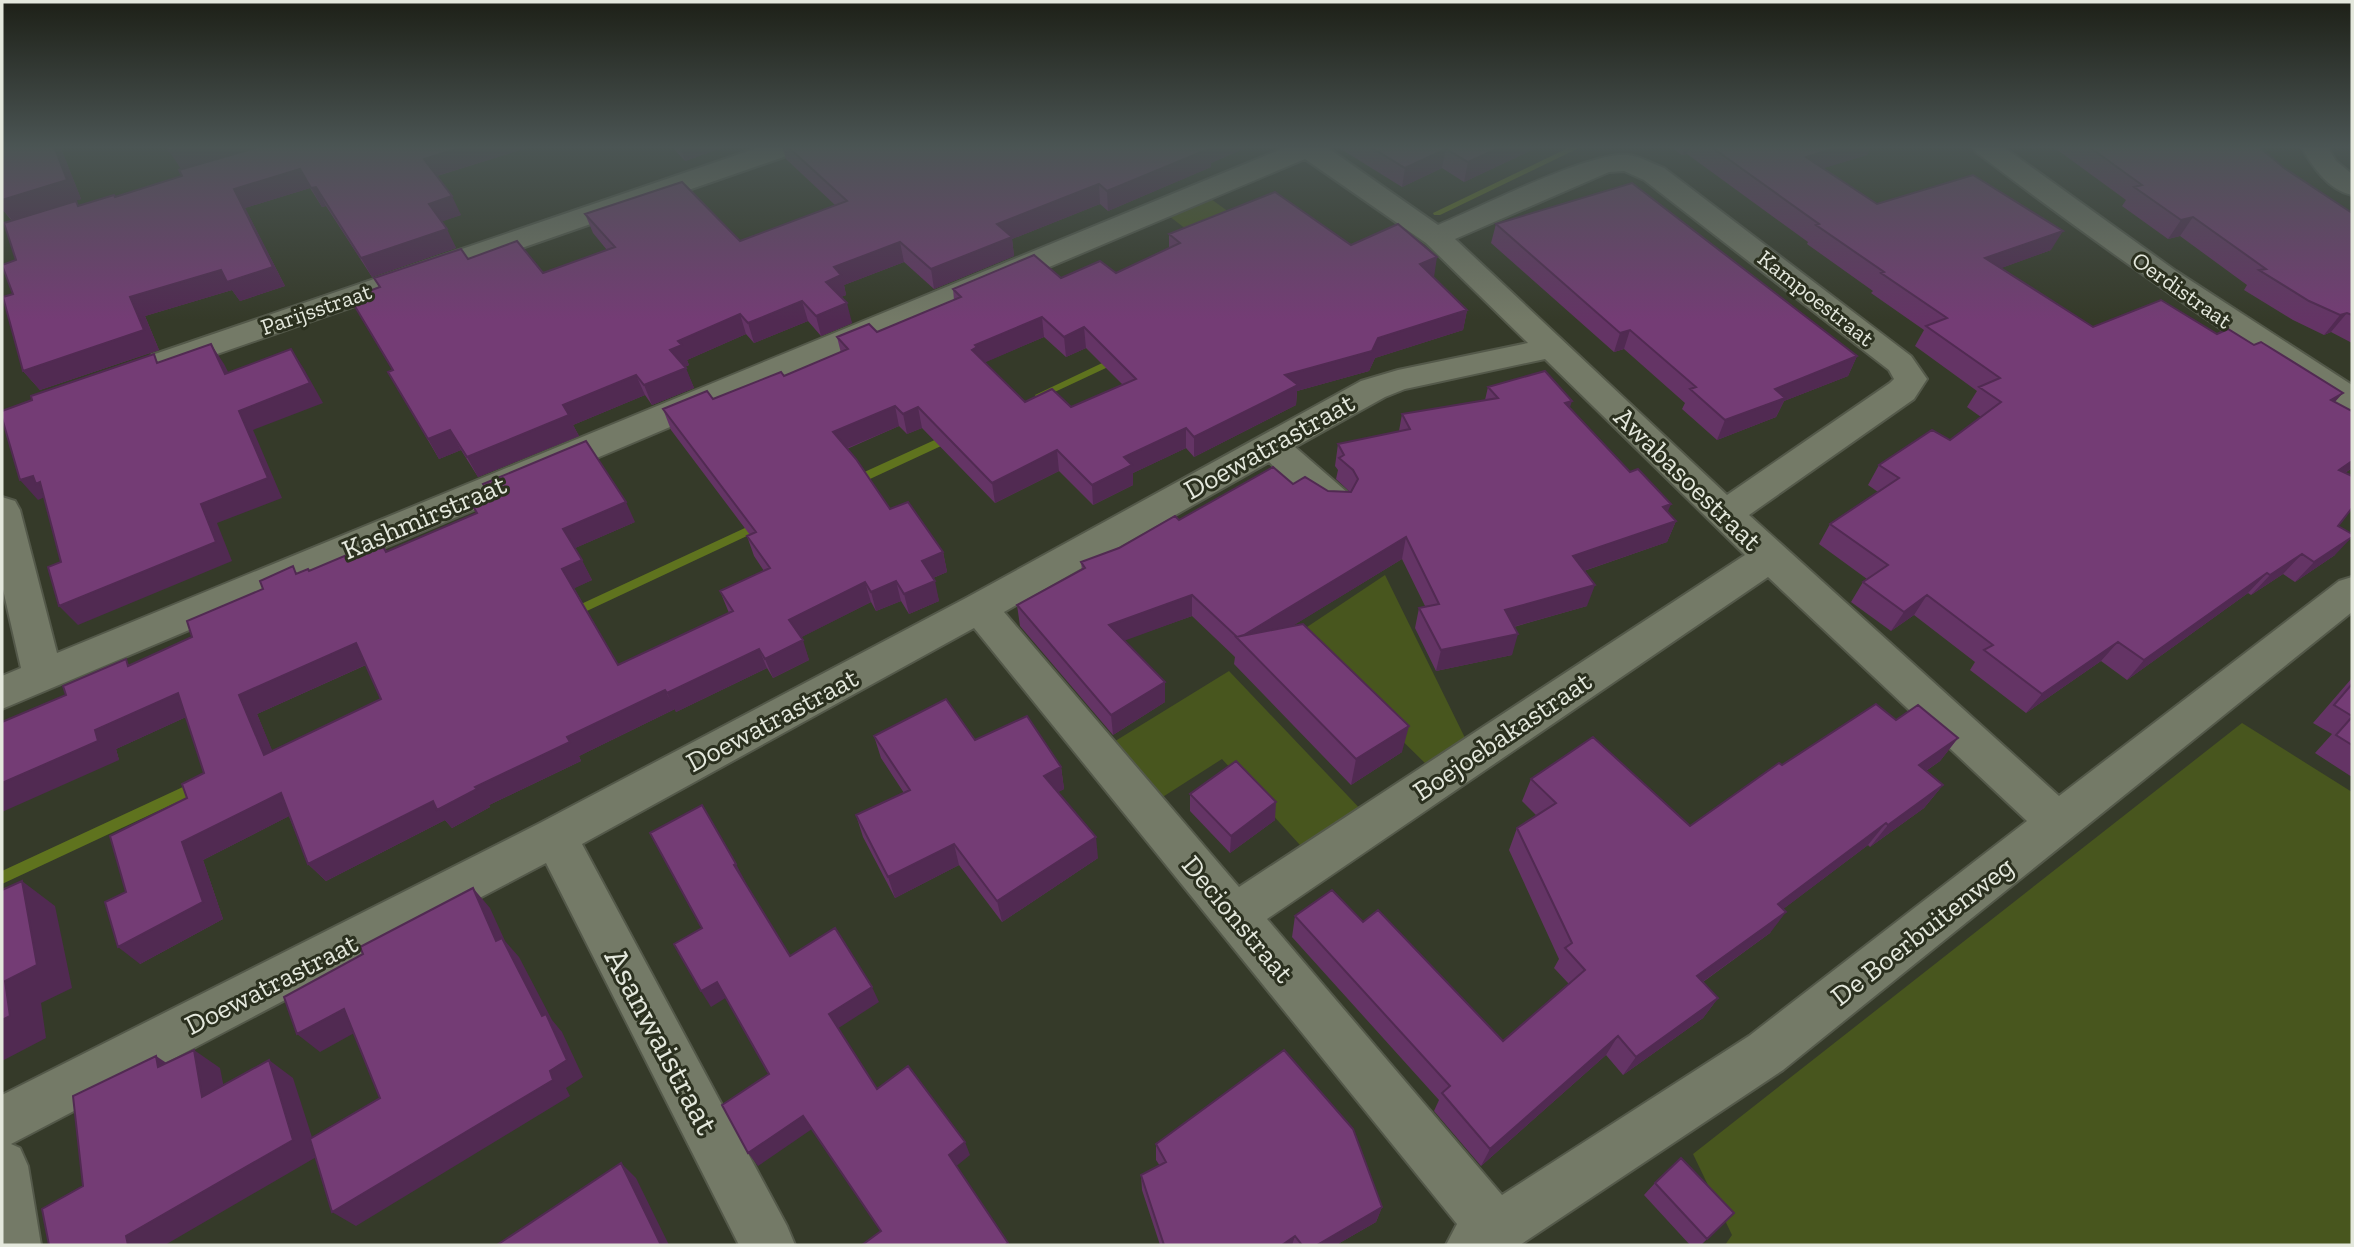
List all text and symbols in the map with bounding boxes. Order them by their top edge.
street label: Kampoestraat [1752,244,1880,352]
street label: Oerdistraat [2127,245,2238,335]
street label: Parijsstraat [257,277,375,341]
street label: Doewatrastraat [1178,385,1360,506]
street label: Awabasoestraat [1607,400,1769,558]
street label: Kashmirstraat [337,467,512,566]
street label: Doewatrastraat [681,661,864,779]
street label: Boejoebakastraat [1407,664,1598,808]
street label: Decionstraat [1175,849,1301,990]
street label: De Boerbuitenweg [1824,849,2020,1013]
street label: Doewatrastraat [179,926,363,1042]
street label: Asanwaistraat [597,941,728,1141]

